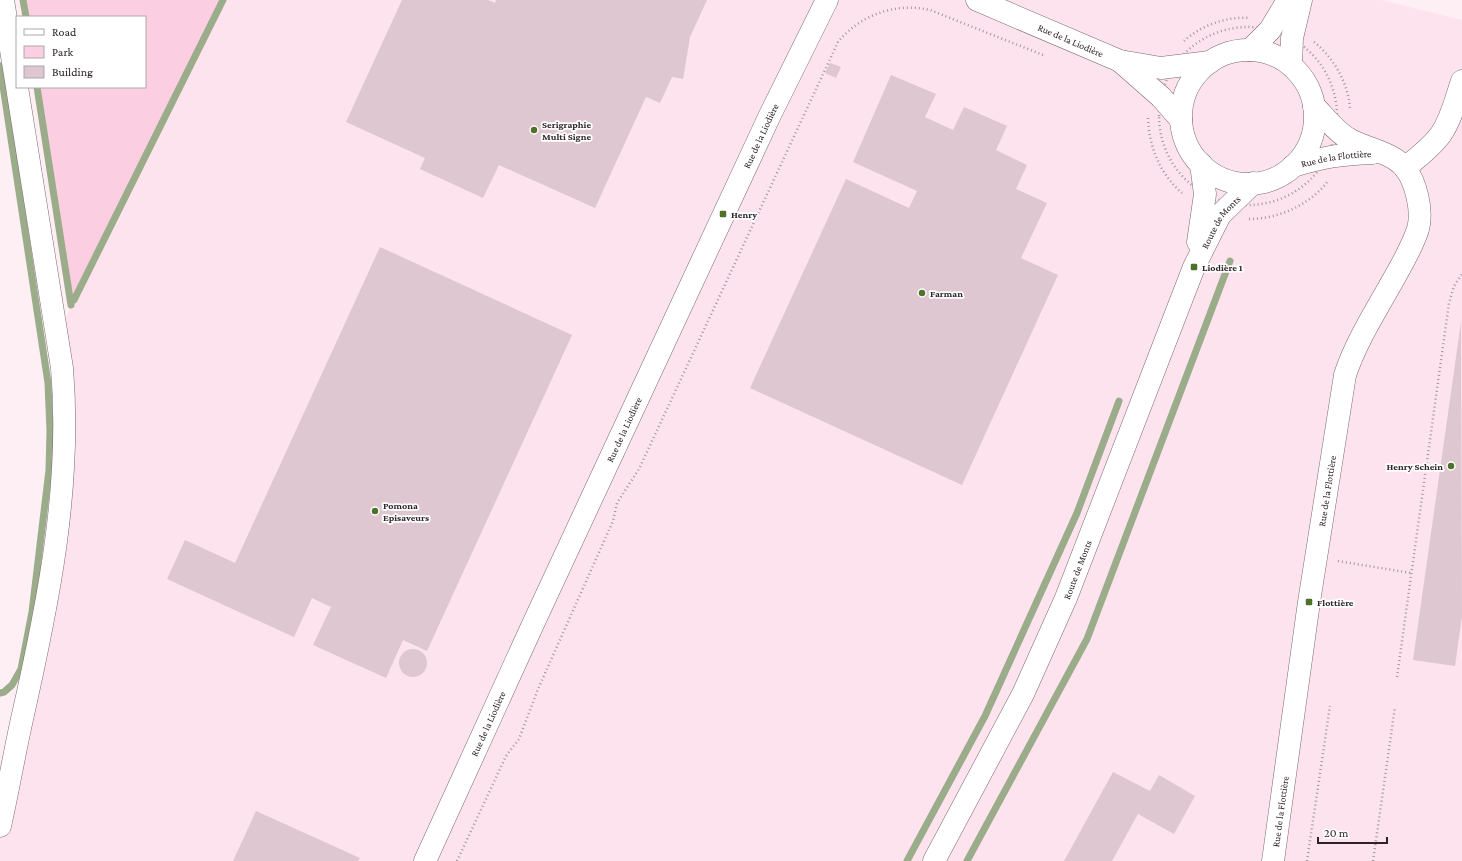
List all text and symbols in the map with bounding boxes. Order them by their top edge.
legend [16,16,146,88]
street label: Rue de la Liodière [1036,22,1106,60]
text: Road [52,25,77,39]
text: Park [52,45,74,59]
text: Building [52,65,93,79]
street label: Rue de la Liodière [741,101,781,170]
place label: Serigraphie Multi Signe [542,119,591,142]
marker: Serigraphie Multi Signe [529,125,539,135]
street label: Rue de la Flottière [1300,148,1372,170]
street label: Route de Monts [1199,193,1243,251]
marker: Henry [718,209,728,219]
place label: Henry [731,209,757,220]
marker: Liodière 1 [1189,262,1199,272]
place label: Liodière 1 [1202,262,1243,273]
marker: Farman [917,288,927,298]
place label: Farman [930,288,963,299]
street label: Rue de la Liodière [604,395,644,464]
street label: Rue de la Flottière [1316,454,1338,527]
place label: Henry Schein [1386,461,1443,472]
marker: Henry Schein [1446,461,1456,471]
place label: Pomona Episaveurs [383,500,429,523]
marker: Pomona Episaveurs [370,506,380,516]
street label: Route de Monts [1061,538,1094,601]
marker: Flottière [1304,597,1314,607]
place label: Flottière [1317,597,1354,608]
street label: Rue de la Liodière [469,689,508,758]
street label: Rue de la Flottière [1270,775,1291,848]
scale bar [1318,819,1387,845]
text: 20 m [1324,826,1349,840]

